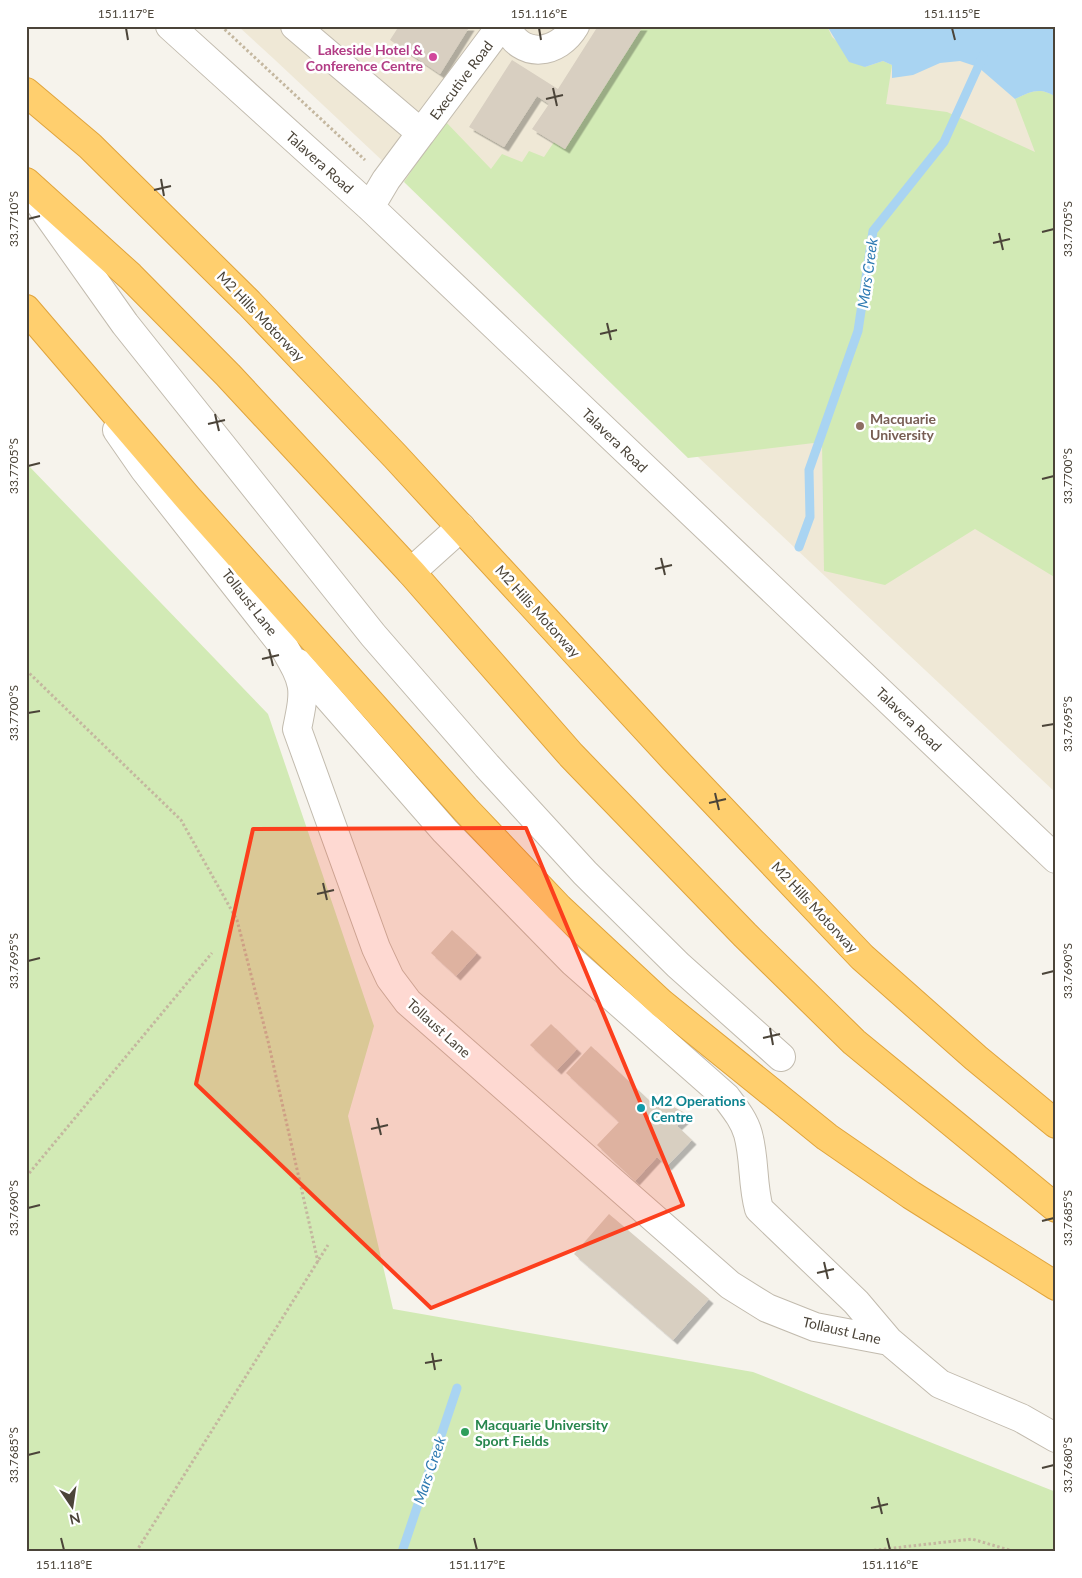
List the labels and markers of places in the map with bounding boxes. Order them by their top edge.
place label: Lakeside Hotel & Conference Centre [306,41,424,74]
marker: Lakeside Hotel & Conference Centre [427,51,439,63]
place label: Macquarie University [870,410,937,443]
marker: Macquarie University [854,420,866,432]
place label: M2 Operations Centre [651,1092,746,1125]
marker: M2 Operations Centre [635,1102,647,1114]
place label: Macquarie University Sport Fields [475,1416,609,1449]
marker: Macquarie University Sport Fields [459,1426,471,1438]

